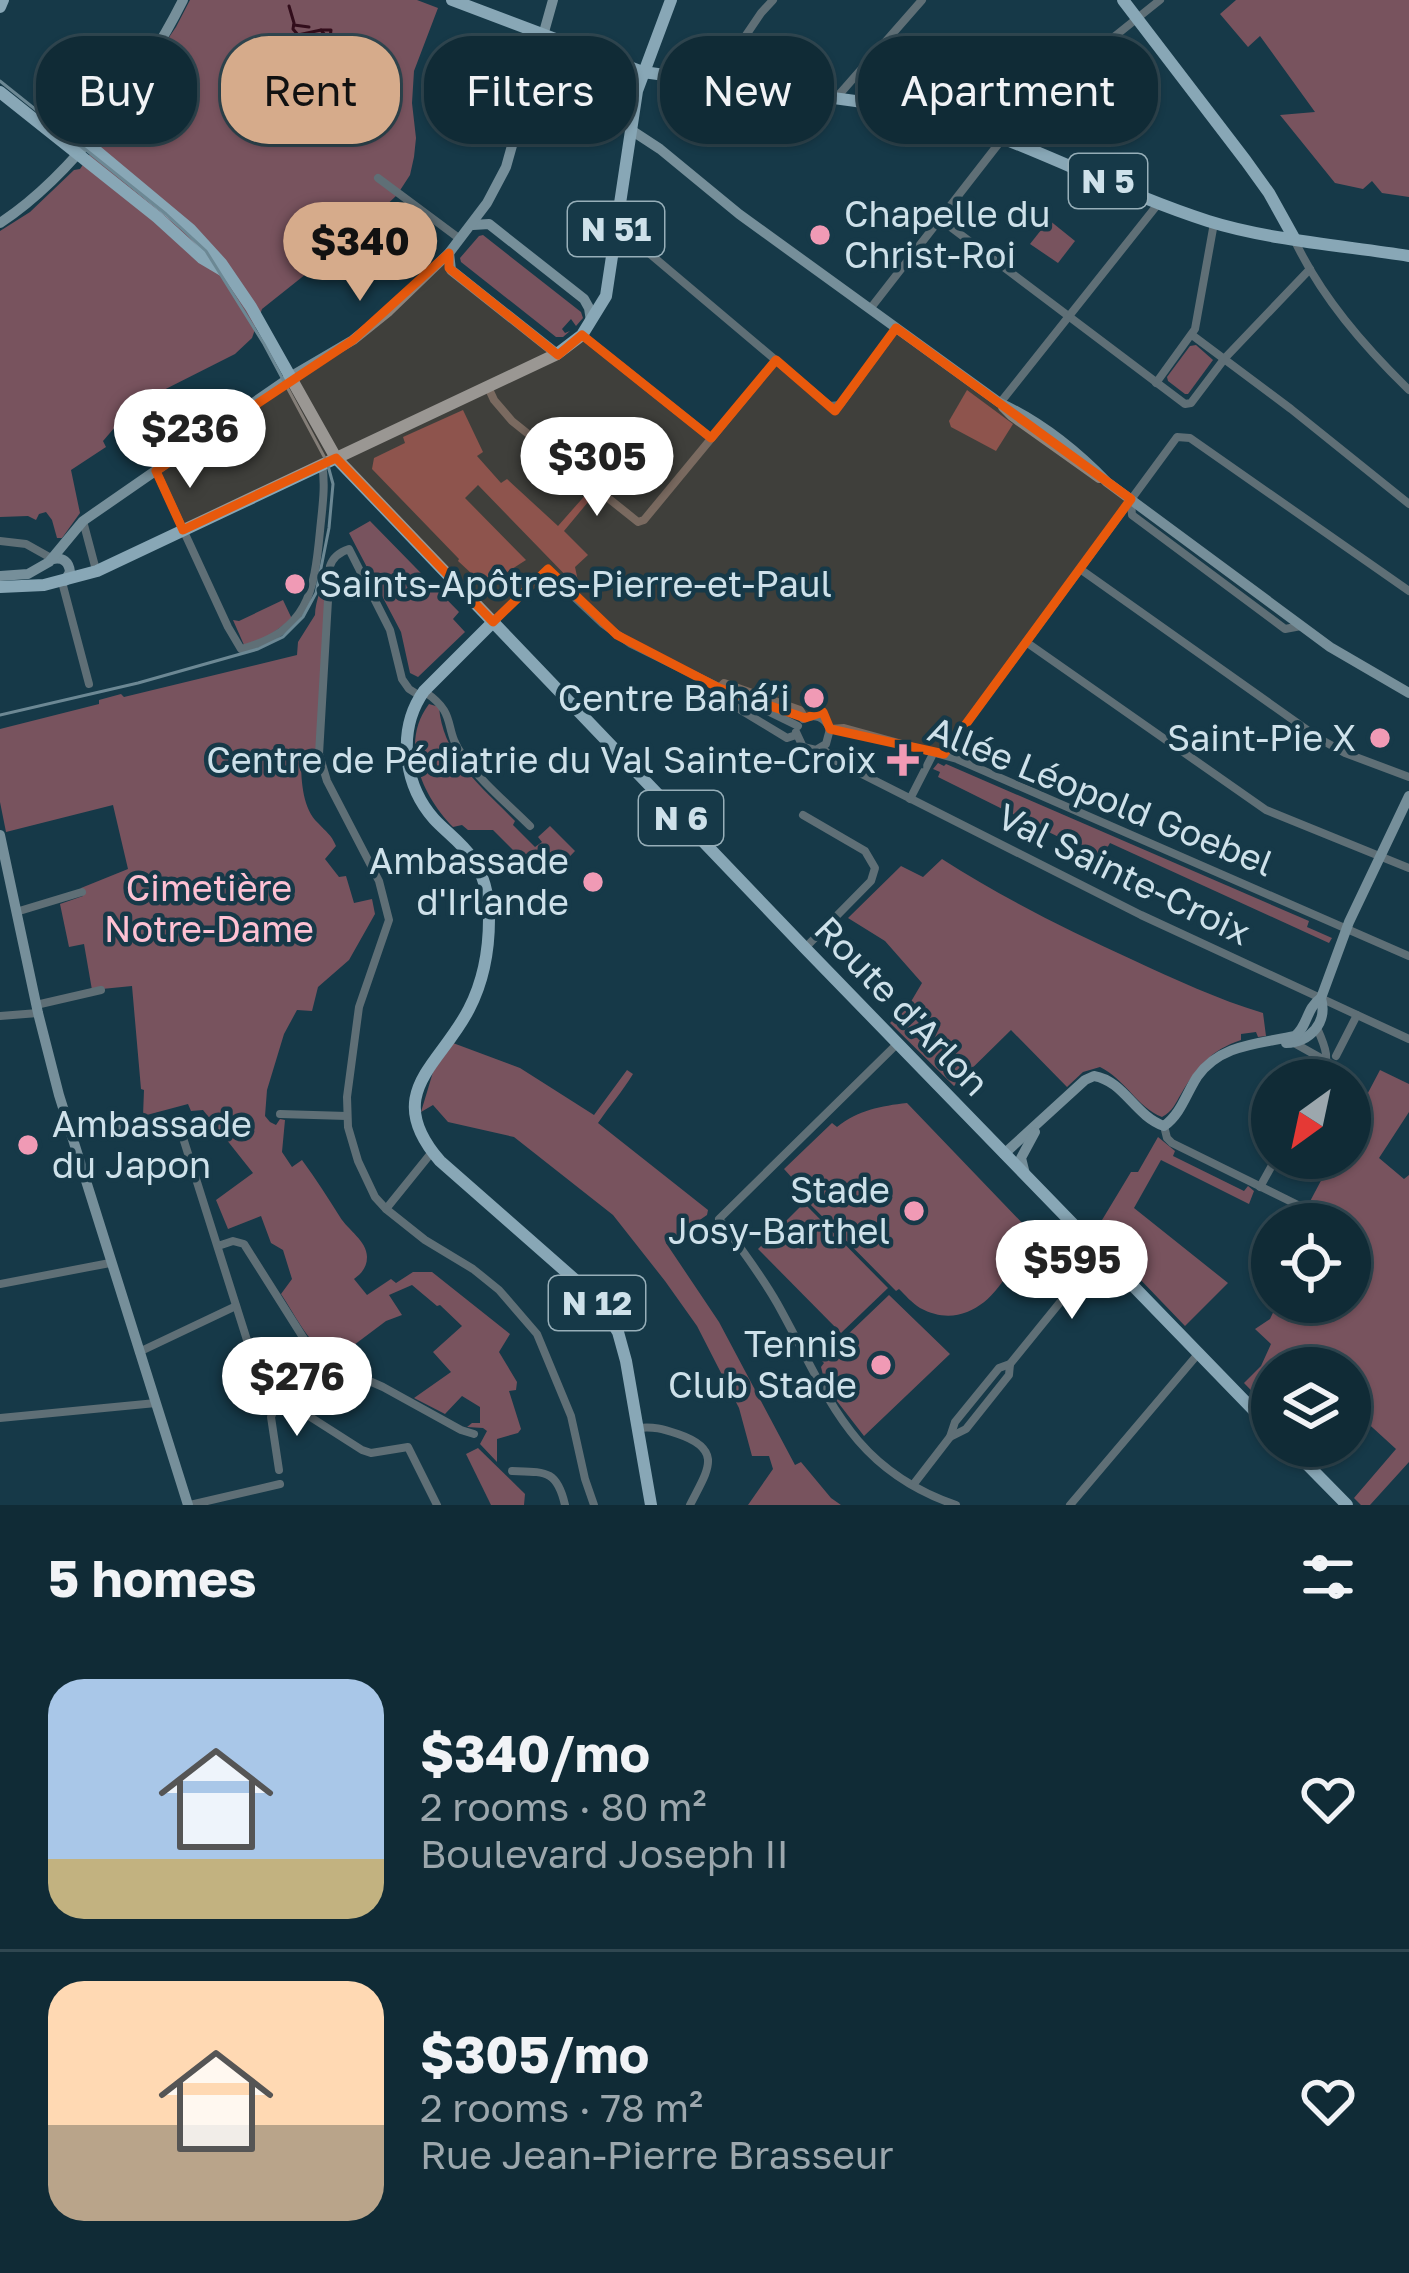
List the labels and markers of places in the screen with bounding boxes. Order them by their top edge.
place label: Chapelle du Christ-Roi [844,192,1050,276]
pin: $340 [289,202,431,304]
marker: Chapelle du Christ-Roi [807,222,833,248]
pin: $236 [119,389,261,491]
pin: $305 [526,417,668,519]
place label: Saints-Apôtres-Pierre-et-Paul [319,562,832,605]
marker: Saints-Apôtres-Pierre-et-Paul [282,571,308,597]
place label: Centre Bahá’i [558,676,790,719]
marker: Centre Bahá’i [801,685,827,711]
place label: Saint-Pie X [1167,716,1356,759]
marker: Saint-Pie X [1367,725,1393,751]
place label: Centre de Pédiatrie du Val Sainte-Croix [206,738,876,781]
marker: Centre de Pédiatrie du Val Sainte-Croix [887,744,919,776]
place label: Ambassade d'Irlande [369,839,569,923]
marker: Ambassade d'Irlande [580,869,606,895]
place label: Ambassade du Japon [52,1102,252,1186]
marker: Ambassade du Japon [15,1132,41,1158]
place label: Stade Josy-Barthel [668,1168,890,1252]
marker: Stade Josy-Barthel [901,1198,927,1224]
pin: $595 [1001,1220,1143,1322]
place label: Tennis Club Stade [668,1322,857,1406]
pin: $276 [226,1337,368,1439]
marker: Tennis Club Stade [868,1352,894,1378]

